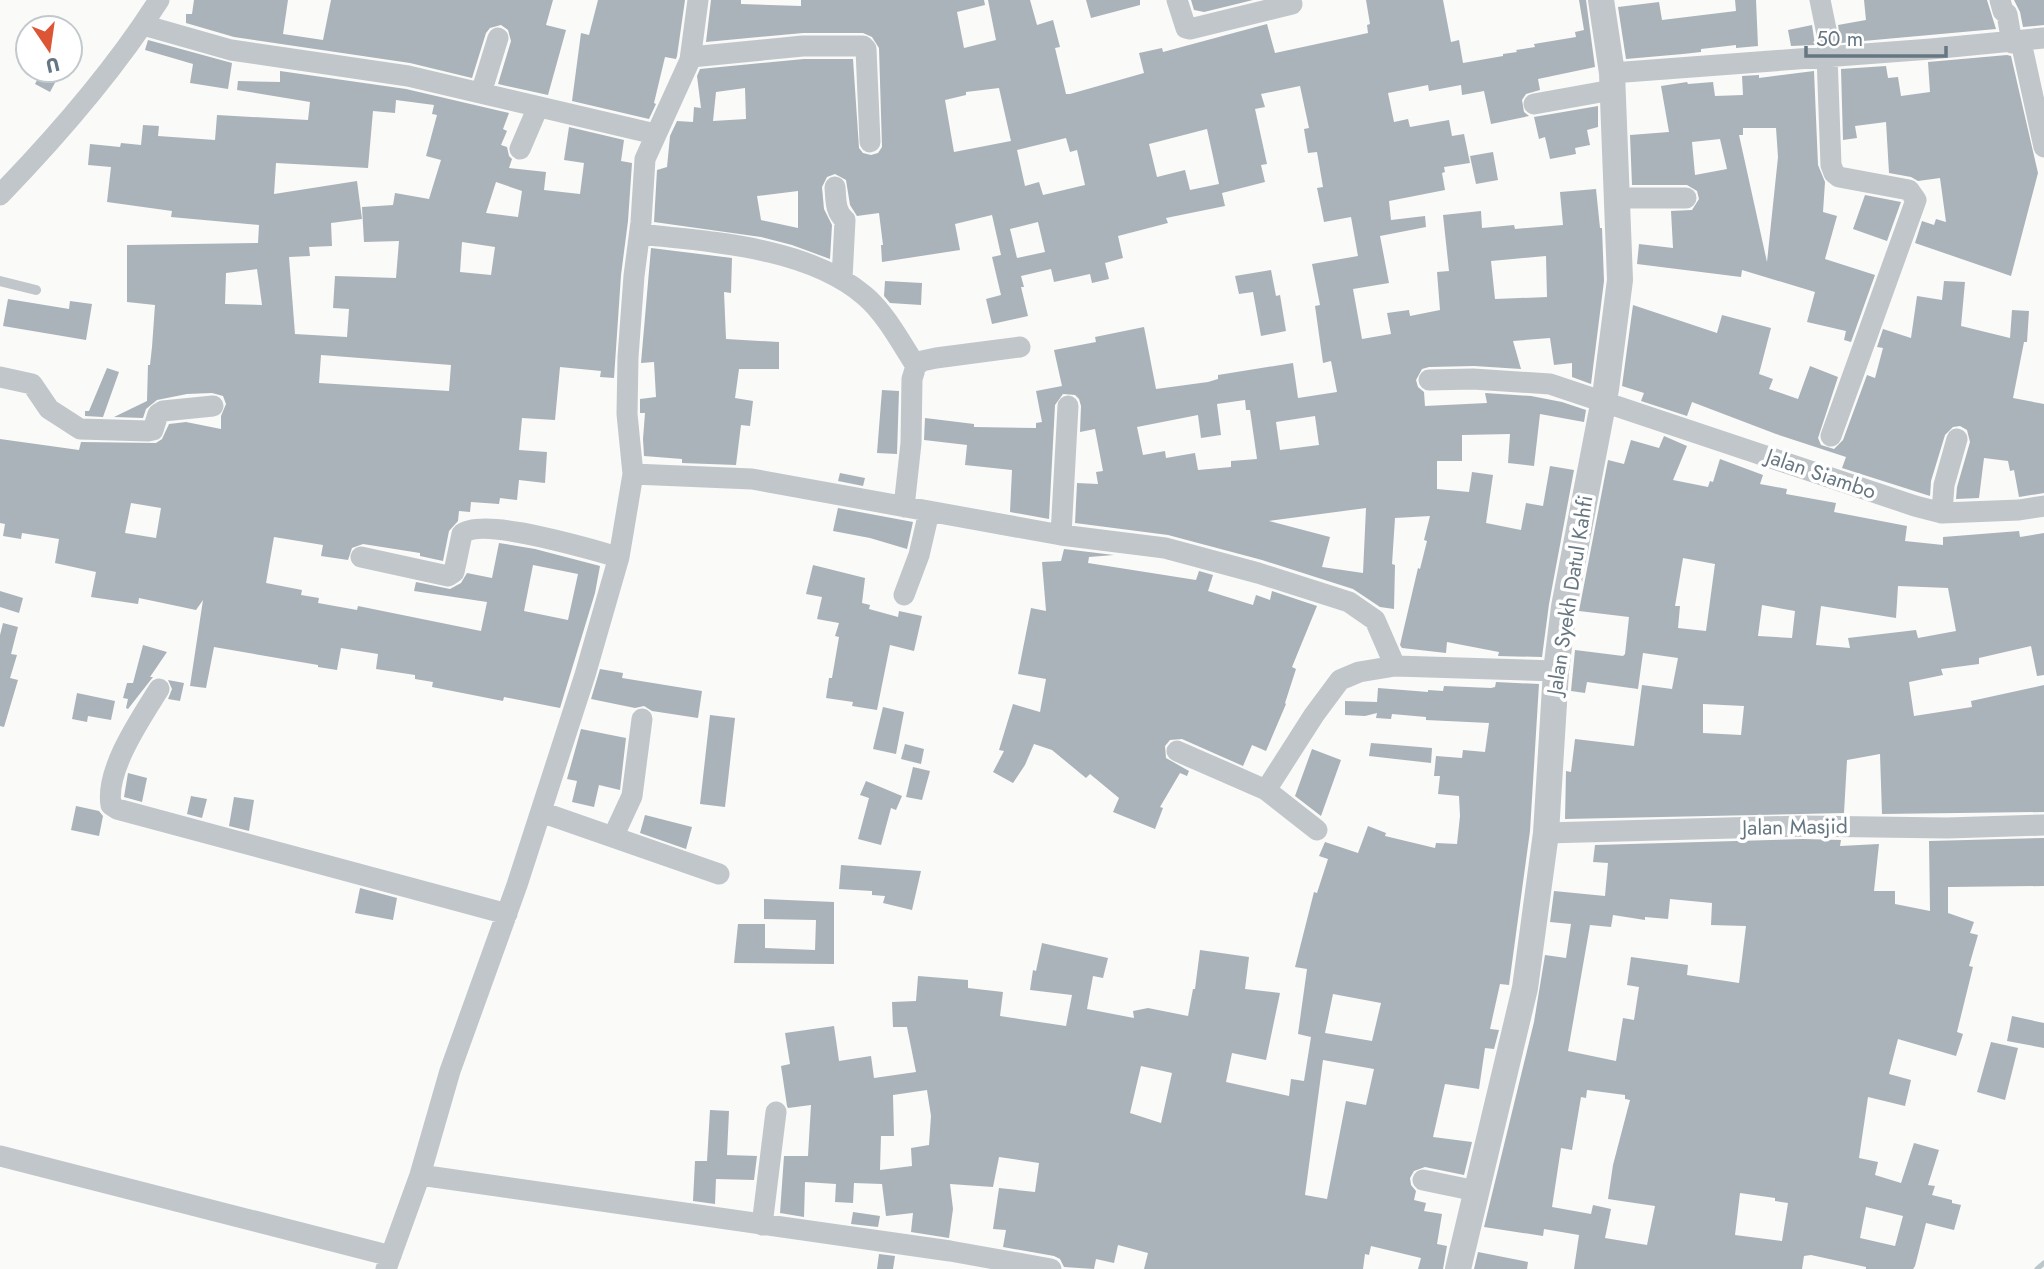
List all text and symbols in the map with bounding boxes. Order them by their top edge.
north arrow [14,14,84,84]
scale bar [1806,14,1946,58]
text: 50 m [1816,24,1863,54]
text: U [43,50,62,80]
street label: Jalan Siambo [1759,440,1880,507]
street label: Jalan Syekh Datul Kahfi [1539,493,1601,700]
street label: Jalan Masjid [1739,811,1848,843]

